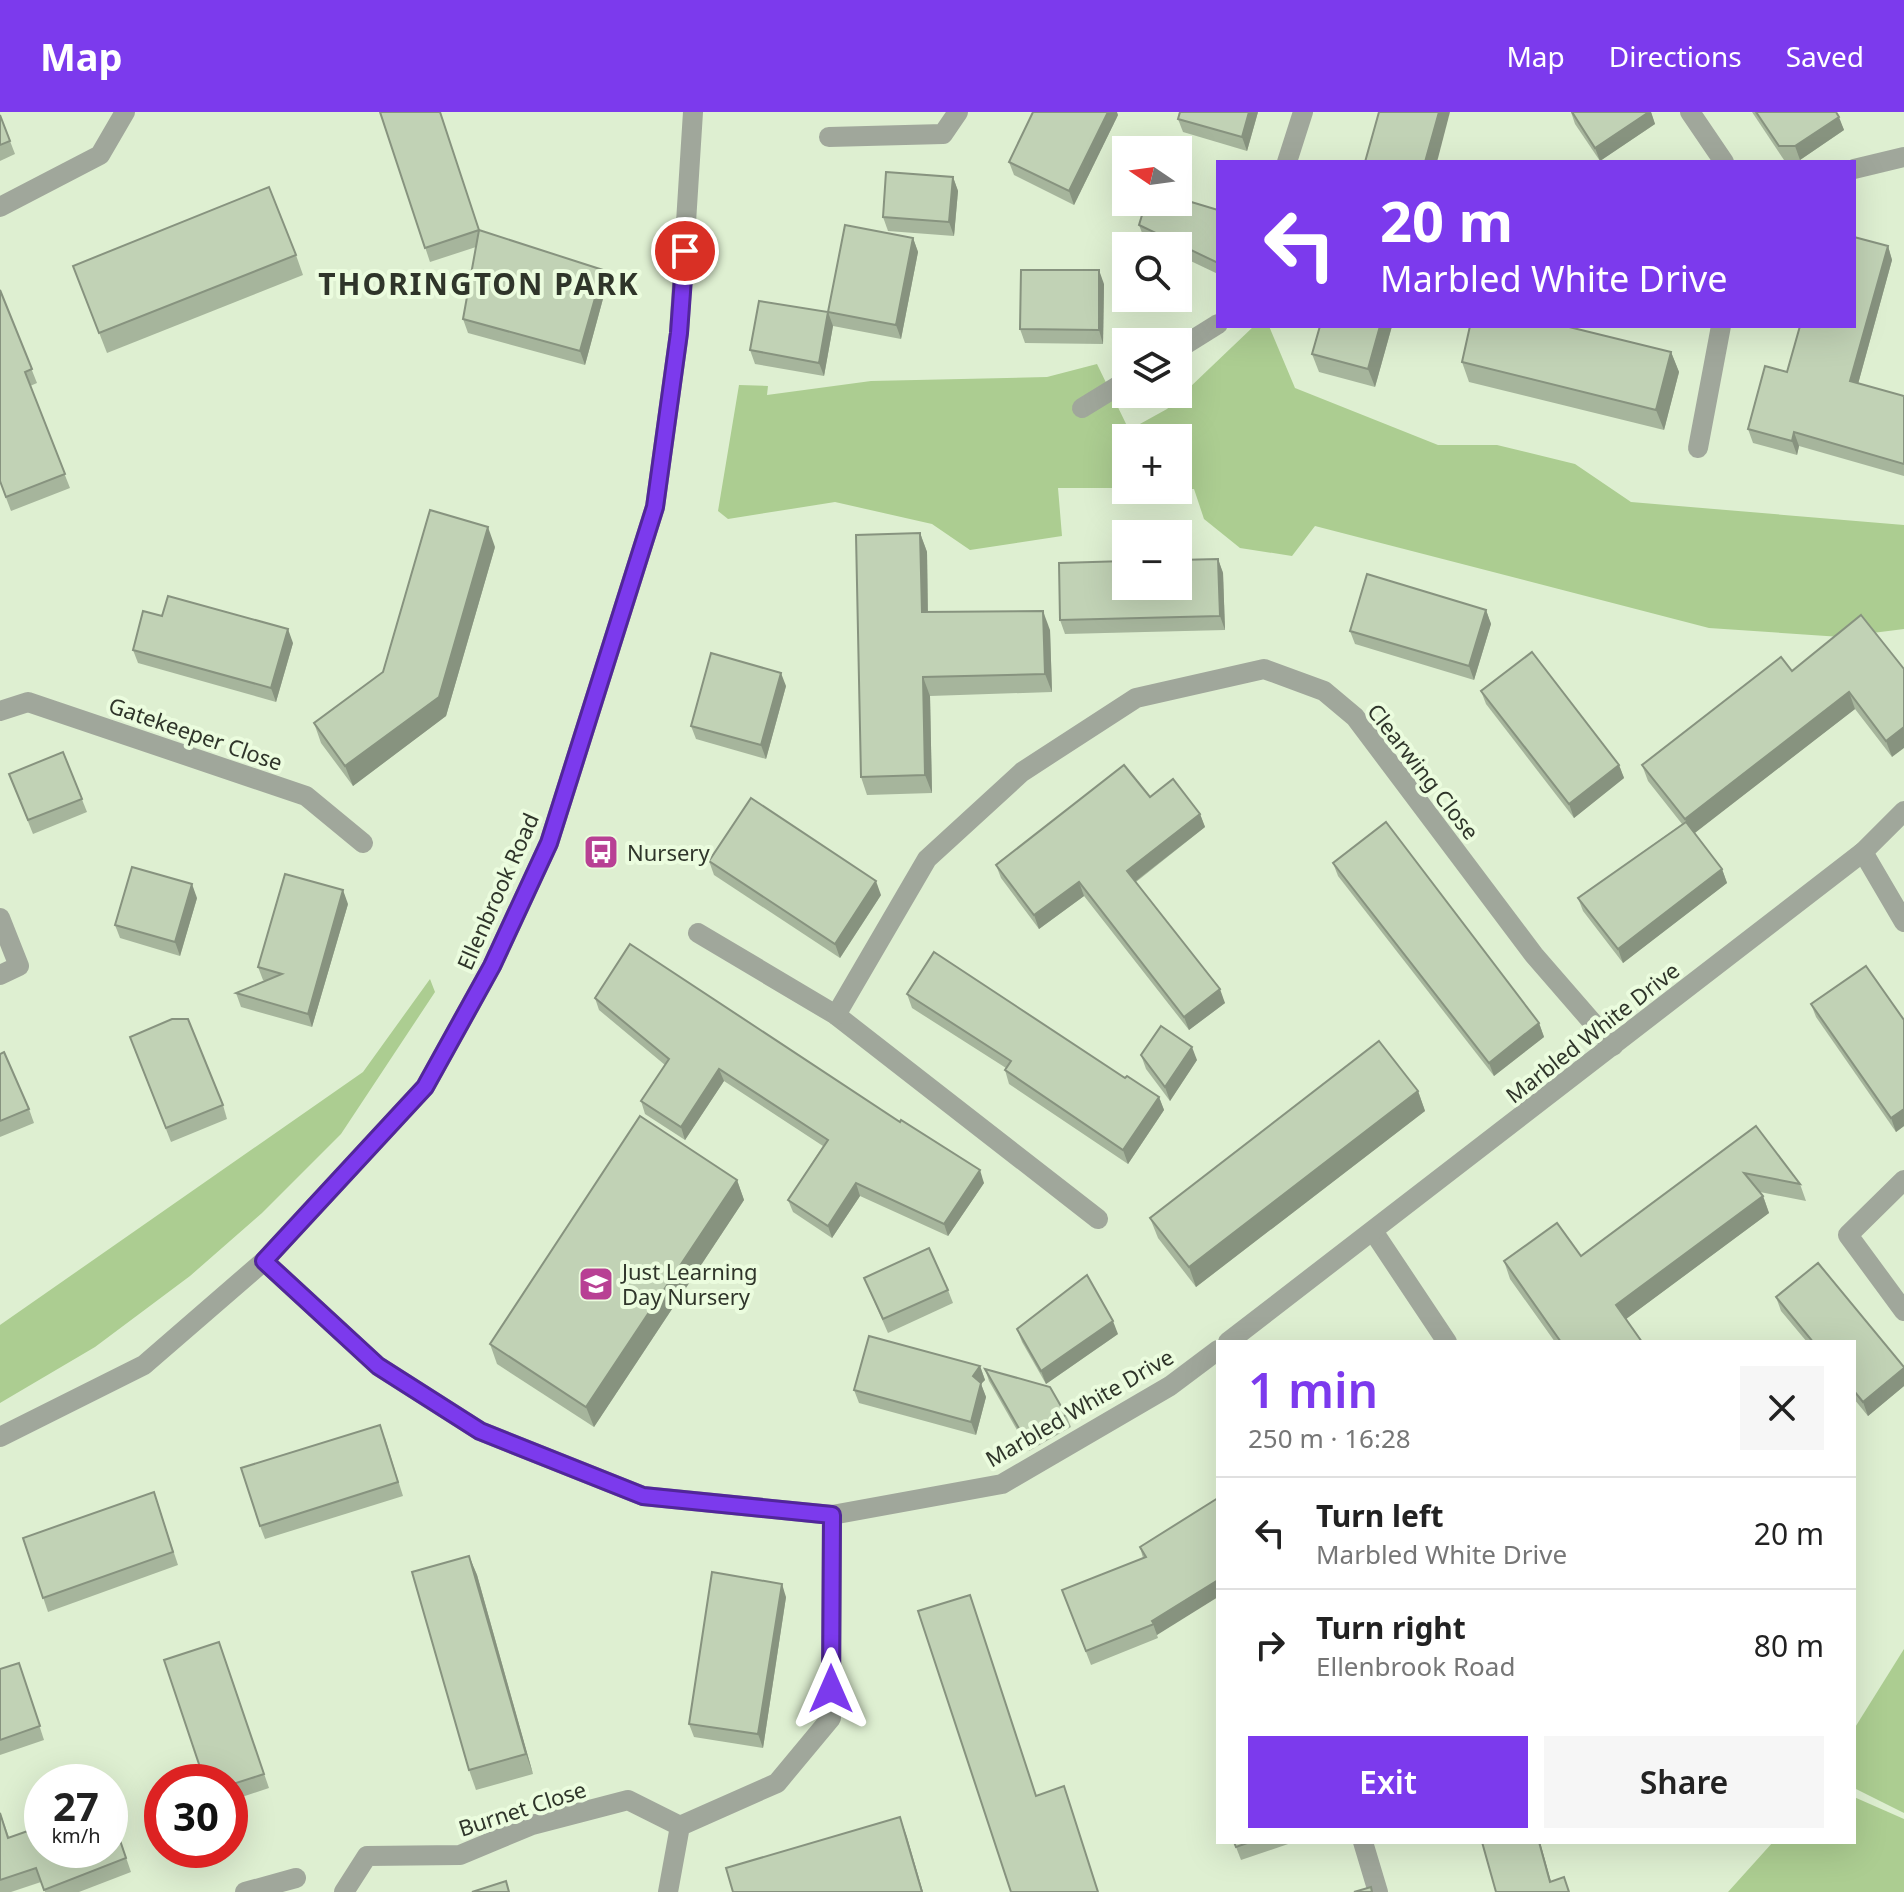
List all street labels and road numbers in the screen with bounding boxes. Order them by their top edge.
street label: Gatekeeper Close [105,689,287,777]
street label: Clearwing Close [1361,697,1487,845]
street label: Ellenbrook Road [449,808,545,974]
street label: Marbled White Drive [1499,955,1685,1109]
street label: Marbled White Drive [979,1341,1179,1473]
street label: Burnet Close [454,1773,590,1843]

